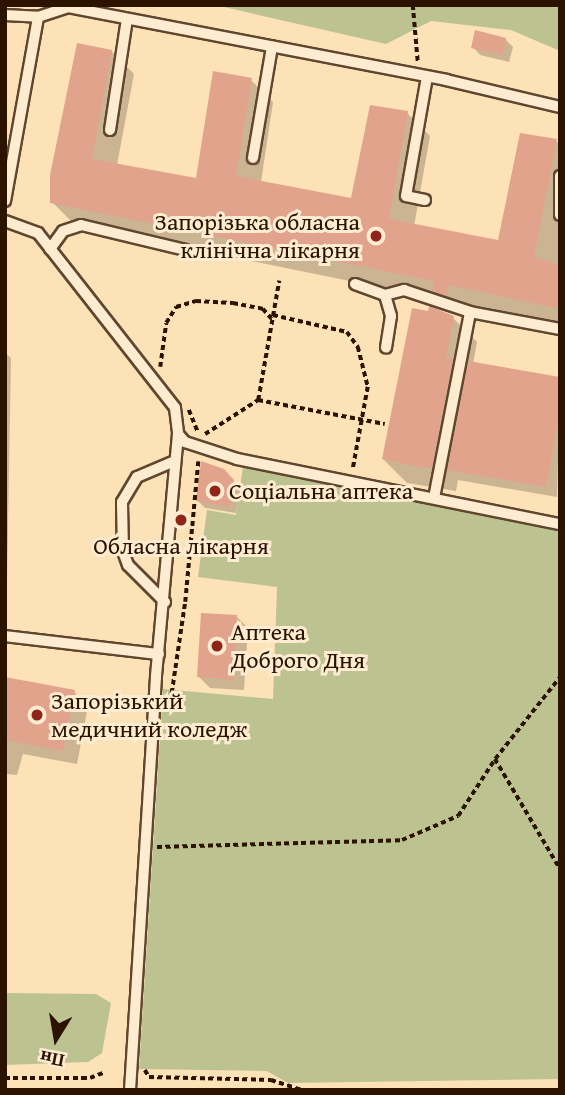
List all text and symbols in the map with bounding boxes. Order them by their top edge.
place label: Запорізька обласна клінічна лікарня [155,208,360,264]
marker: Запорізька обласна клінічна лікарня [366,226,386,246]
place label: Соціальна аптека [229,477,413,505]
marker: Соціальна аптека [207,483,223,499]
marker: Обласна лікарня [173,512,189,528]
place label: Обласна лікарня [93,532,269,560]
place label: Аптека Доброго Дня [231,618,365,674]
marker: Аптека Доброго Дня [209,638,225,654]
place label: Запорізький медичний коледж [51,687,247,743]
marker: Запорізький медичний коледж [29,707,45,723]
north arrow [21,1004,91,1074]
text: Пн [37,1044,67,1076]

